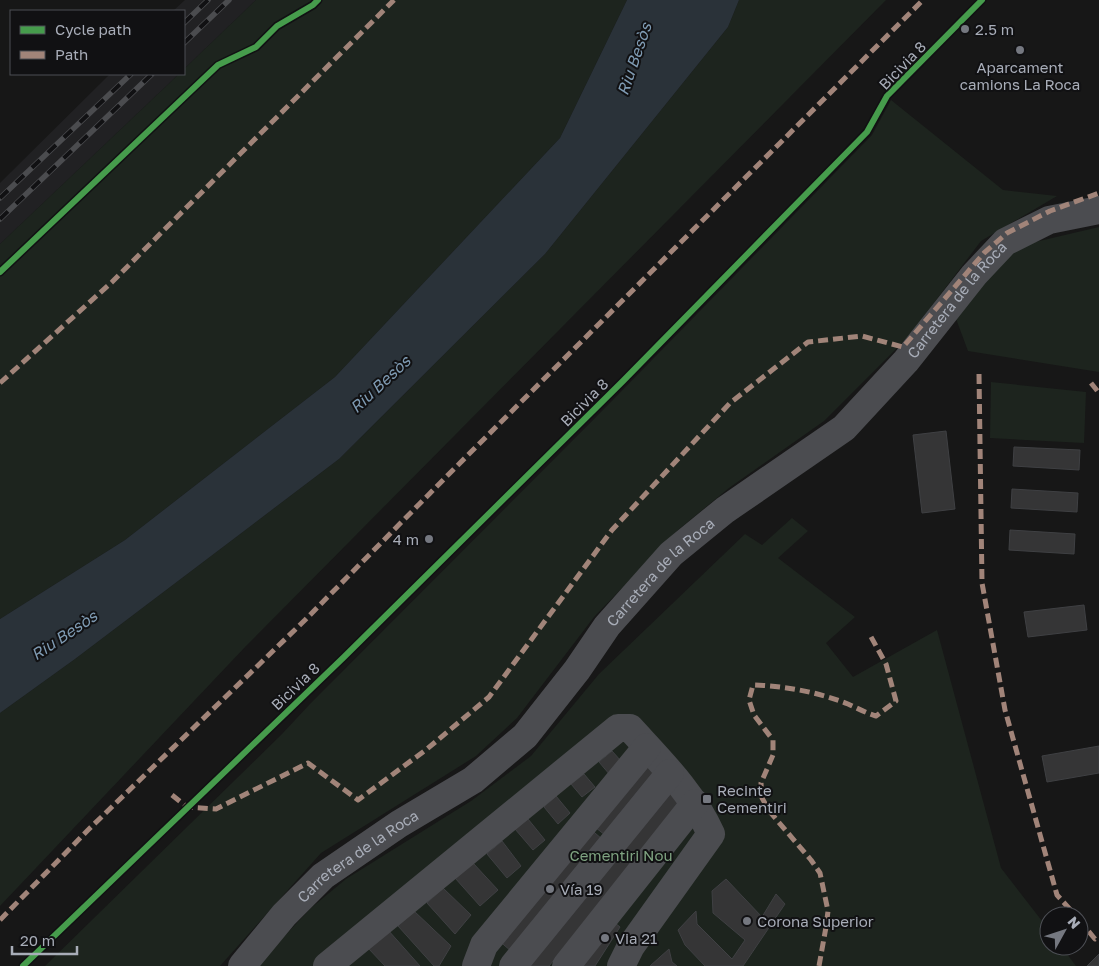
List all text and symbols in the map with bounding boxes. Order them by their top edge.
legend [10,10,185,75]
water label: Riu Besòs [612,19,656,98]
text: Cycle path [55,20,131,38]
place label: 2.5 m [975,20,1014,38]
marker: 2.5 m [959,23,971,35]
street label: Bicivia 8 [875,37,929,93]
marker: Aparcament camions La Roca [1014,44,1026,56]
text: Path [55,45,88,63]
place label: Aparcament camions La Roca [960,58,1080,93]
street label: Carretera de la Roca [903,238,1010,362]
water label: Riu Besòs [346,350,416,417]
street label: Bicivia 8 [556,374,612,430]
street label: Carretera de la Roca [602,514,718,630]
place label: 4 m [393,530,419,548]
marker: 4 m [423,533,435,545]
water label: Riu Besòs [27,605,102,664]
street label: Bicivia 8 [267,659,323,713]
place label: Recinte Cementiri [717,781,787,816]
marker: Recinte Cementiri [701,793,713,805]
street label: Carretera de la Roca [293,806,421,906]
park label: Cementiri Nou [569,846,673,864]
place label: Vía 19 [560,880,603,898]
marker: Vía 19 [544,883,556,895]
north arrow [1039,906,1089,956]
place label: Corona Superior [757,912,874,930]
text: N [1064,913,1084,932]
marker: Corona Superior [741,915,753,927]
scale bar [12,924,78,956]
place label: Via 21 [615,929,657,947]
text: 20 m [20,931,55,949]
marker: Via 21 [599,932,611,944]

